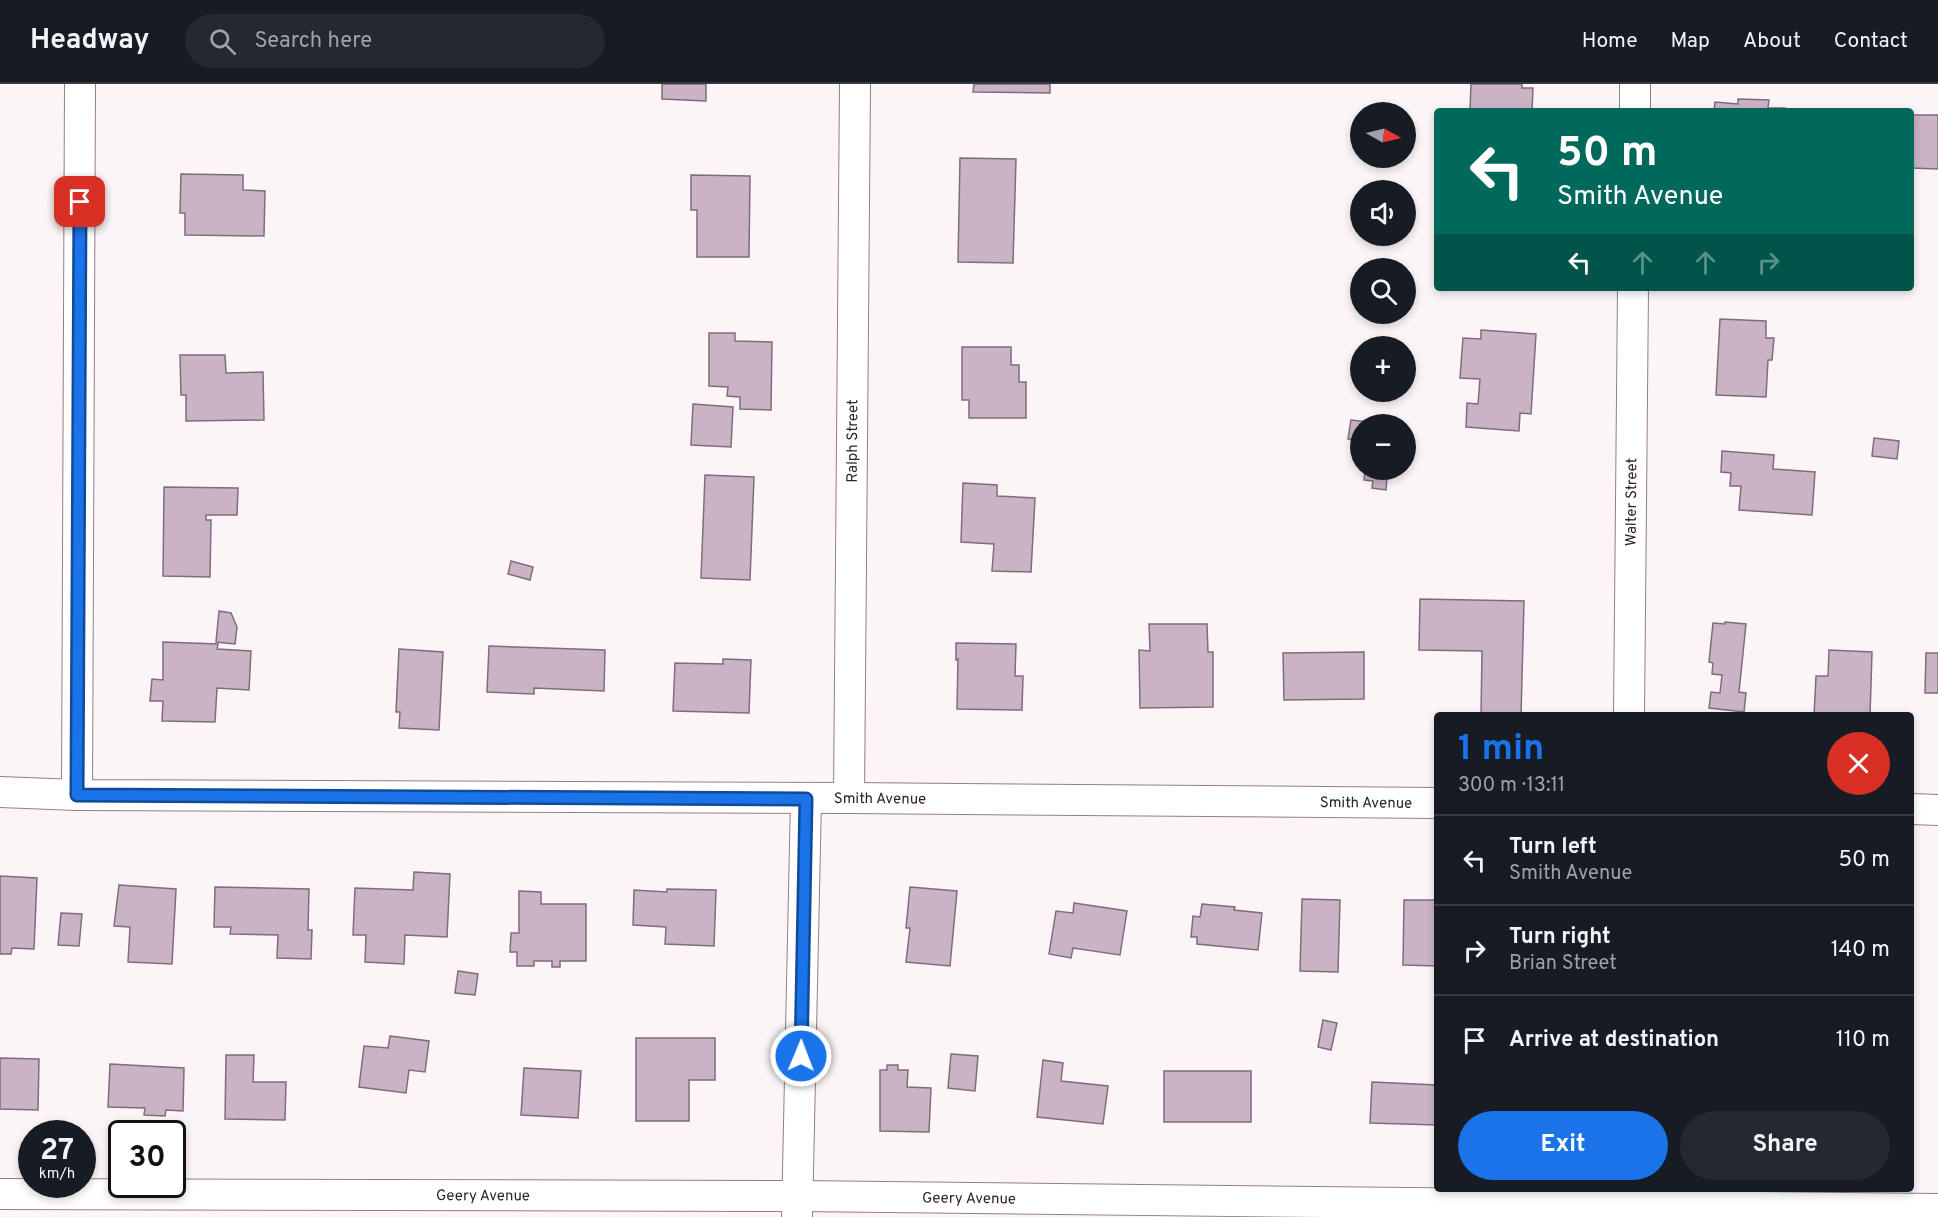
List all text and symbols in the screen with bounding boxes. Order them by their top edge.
search box [185,14,605,68]
text: Headway [30,23,149,59]
icon: search [206,25,239,58]
text: Search here [254,28,372,55]
text: Home [1582,28,1638,55]
text: Map [1671,28,1710,55]
text: About [1743,28,1801,55]
text: Contact [1834,28,1908,55]
north arrow [1350,102,1416,168]
map controls [1350,102,1416,480]
text: 50 m [1557,128,1658,181]
icon: left [1458,132,1536,210]
pin [54,176,105,227]
button: sound [1350,180,1416,246]
text: Smith Avenue [1557,180,1723,214]
icon: arrive [63,185,96,218]
icon: left [1563,246,1596,279]
icon: ahead [1626,246,1659,279]
icon: ahead [1689,246,1722,279]
icon: right [1752,246,1785,279]
button: search [1350,258,1416,324]
button: + [1350,336,1416,402]
street label: Ralph Street [844,399,863,483]
button: − [1350,414,1416,480]
street label: Walter Street [1623,458,1642,546]
text: 1 min [1458,727,1544,773]
button: close [1827,732,1890,795]
text: 300 m · 13:11 [1458,773,1565,799]
street label: Smith Avenue [834,790,926,810]
street label: Smith Avenue [1320,794,1412,814]
text: Turn left [1509,834,1597,861]
icon: left [1458,844,1491,877]
text: 50 m [1838,847,1890,874]
text: Smith Avenue [1509,861,1632,887]
text: Turn right [1509,924,1611,951]
icon: right [1458,934,1491,967]
text: 140 m [1831,937,1890,964]
text: Brian Street [1509,951,1617,977]
position arrow [769,1024,833,1088]
icon: arrive [1458,1024,1491,1057]
text: Arrive at destination [1509,1027,1719,1054]
text: 110 m [1836,1027,1890,1054]
button: Exit [1458,1111,1668,1180]
button: Share [1680,1111,1890,1180]
speed limit sign: 30 [108,1120,186,1198]
text: 27 [40,1133,74,1170]
text: km/h [39,1165,75,1184]
street label: Geery Avenue [436,1187,530,1206]
street label: Geery Avenue [922,1189,1016,1209]

